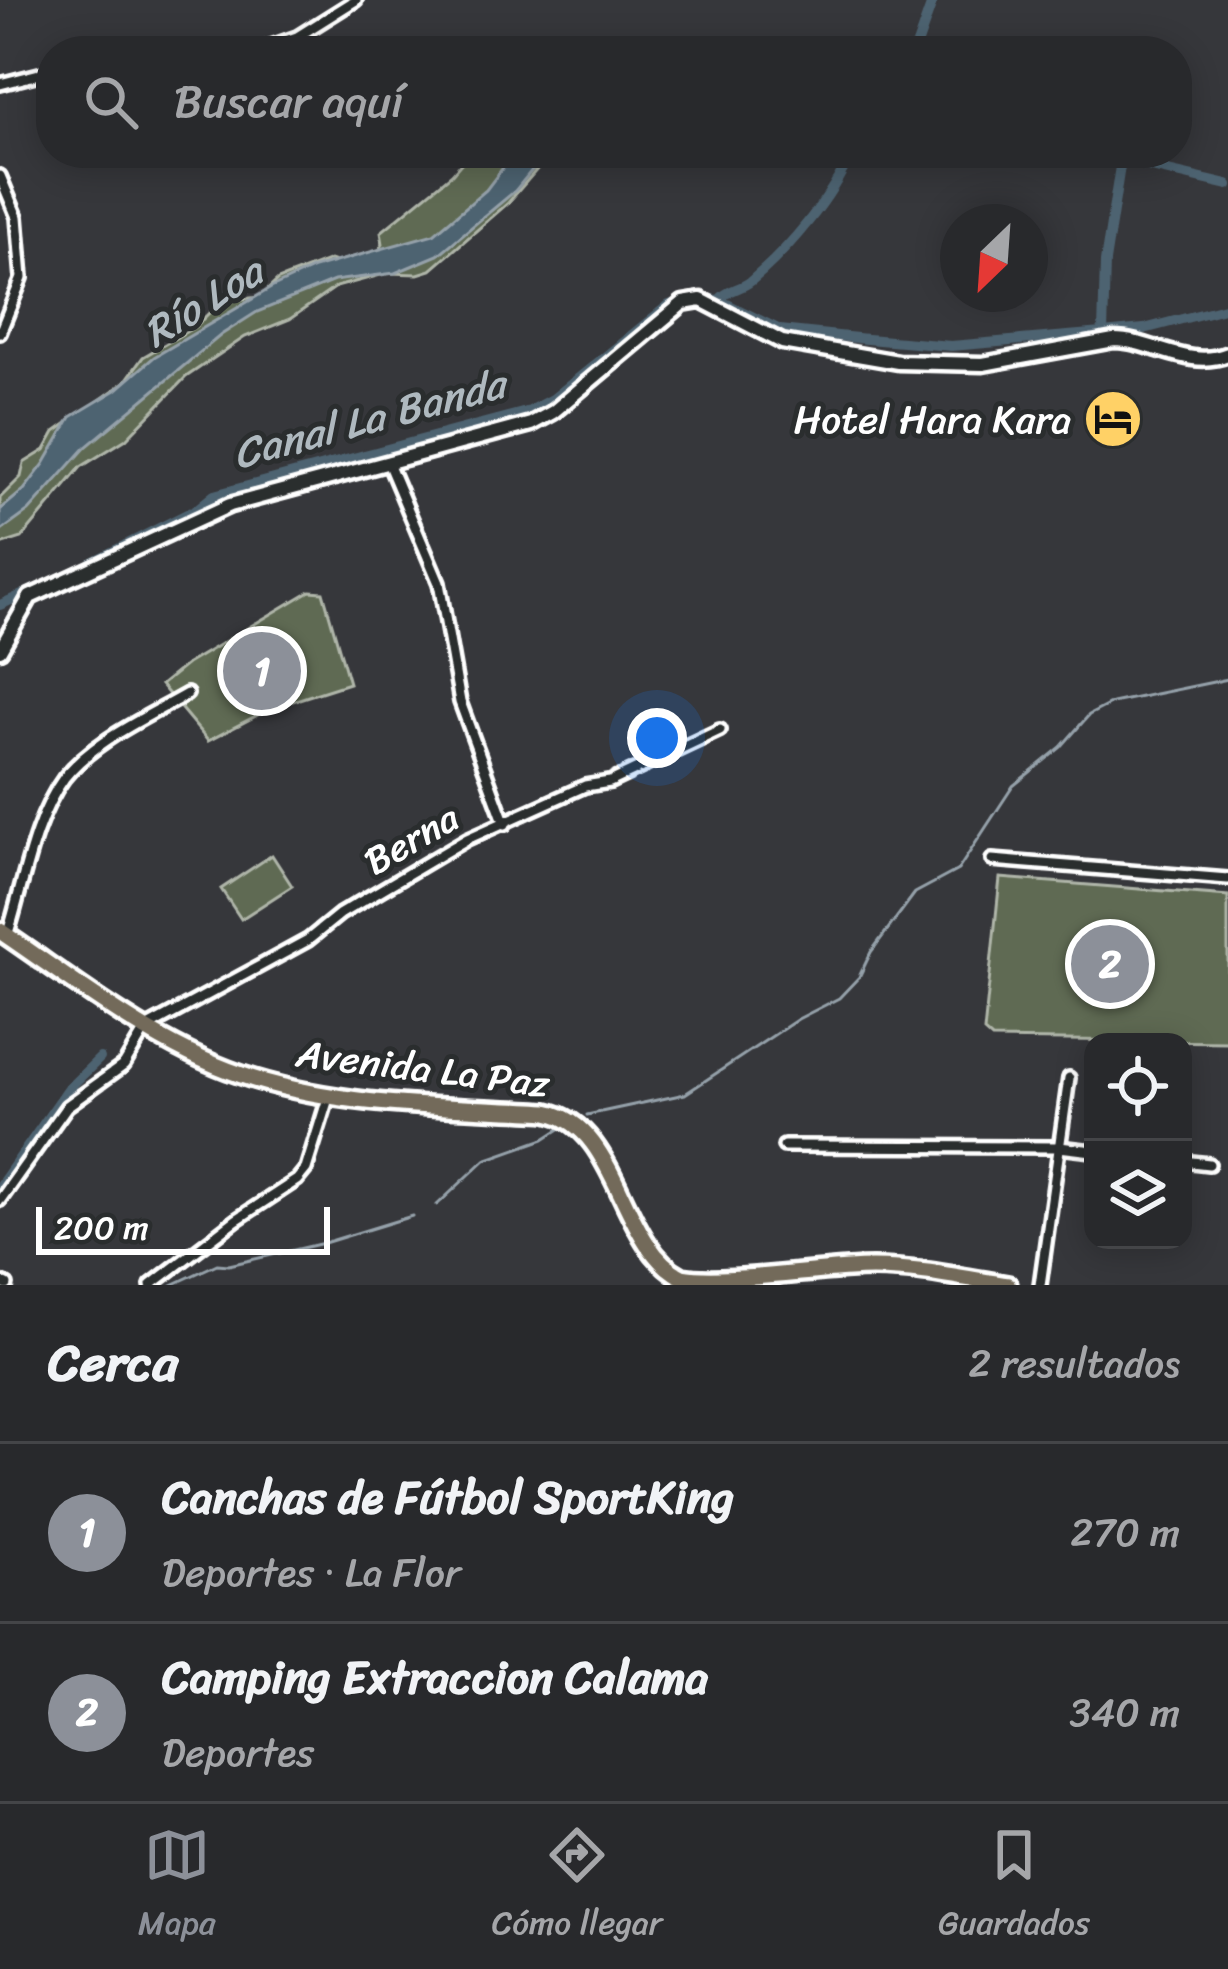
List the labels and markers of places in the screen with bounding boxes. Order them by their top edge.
place label: Hotel Hara Kara [794,385,1071,454]
hotel icon: Hotel Hara Kara [1082,388,1144,450]
pin: 1 [223,626,301,716]
pin: 2 [1071,919,1149,1009]

